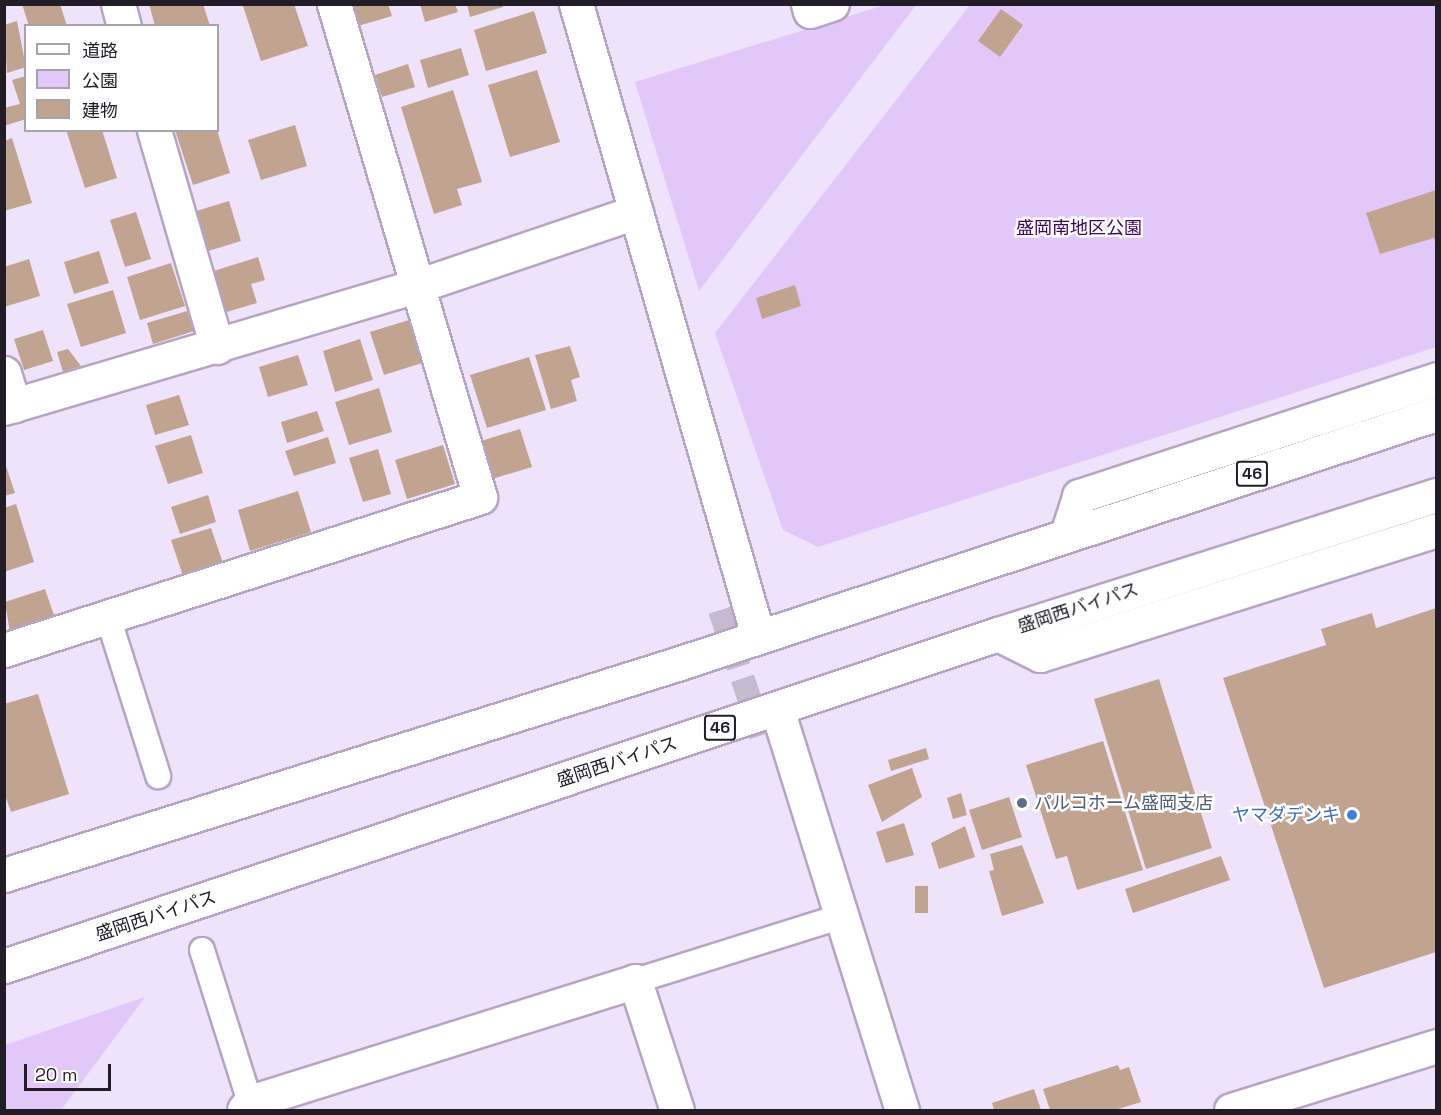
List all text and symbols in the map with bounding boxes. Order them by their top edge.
legend [24,24,219,132]
text: 道路 [82,39,118,62]
text: 公園 [82,69,118,92]
text: 建物 [82,99,118,122]
park label: 盛岡南地区公園 [1016,217,1142,239]
road number: 46 [1236,461,1268,487]
street label: 盛岡西バイパス [1015,578,1141,638]
road number: 46 [704,715,736,741]
street label: 盛岡西バイパス [554,732,680,792]
place label: パルコホーム盛岡支店 [1034,792,1214,814]
marker: パルコホーム盛岡支店 [1015,796,1029,810]
place label: ヤマダデンキ [1232,804,1340,826]
marker: ヤマダデンキ [1345,808,1359,822]
street label: 盛岡西バイパス [93,886,219,946]
scale bar [27,1052,114,1090]
text: 20 m [35,1063,78,1086]

